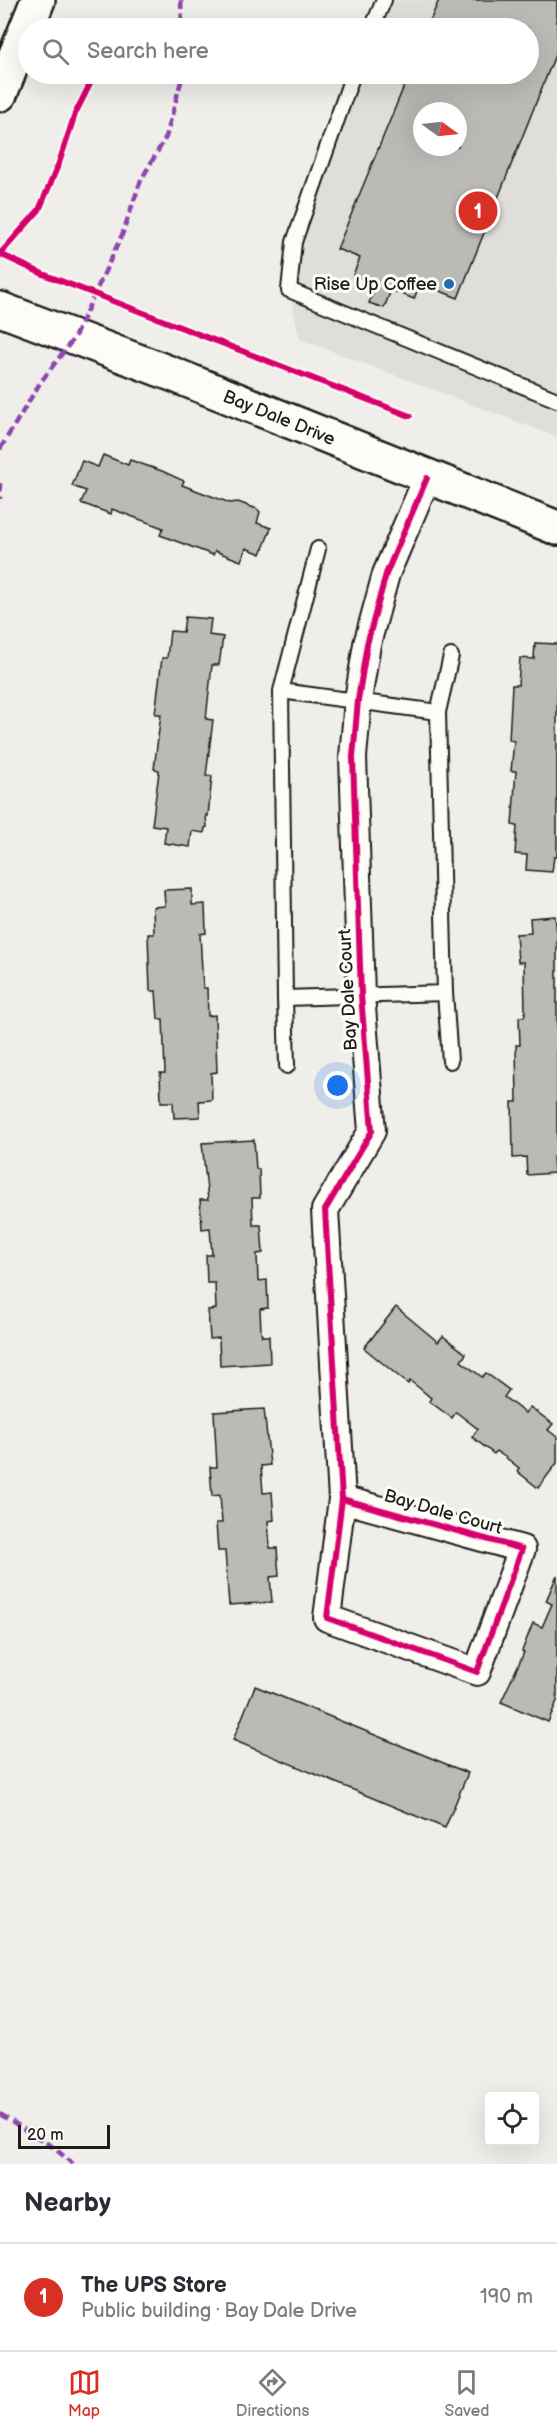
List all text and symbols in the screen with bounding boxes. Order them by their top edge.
search box [18,18,539,84]
icon: search [39,35,72,68]
text: Search here [87,38,209,65]
north arrow [413,102,467,156]
pin: 1 [458,188,498,234]
place label: Rise Up Coffee [314,274,437,295]
marker: Rise Up Coffee [442,277,456,291]
street label: Bay Dale Drive [220,386,338,450]
street label: Bay Dale Court [334,928,362,1051]
your location [323,1071,352,1100]
street label: Bay Dale Court [382,1485,505,1539]
map controls [485,2092,539,2146]
button: locate [485,2092,539,2146]
scale bar [18,2122,110,2150]
text: 20 m [27,2126,63,2145]
text: Nearby [24,2188,111,2219]
text: The UPS Store [81,2272,227,2299]
text: 1 [39,2285,48,2309]
text: 190 m [480,2285,533,2309]
text: Public building · Bay Dale Drive [81,2299,357,2323]
tab: Map [68,2366,101,2421]
tab: Directions [236,2366,309,2421]
tab: Saved [444,2366,489,2421]

